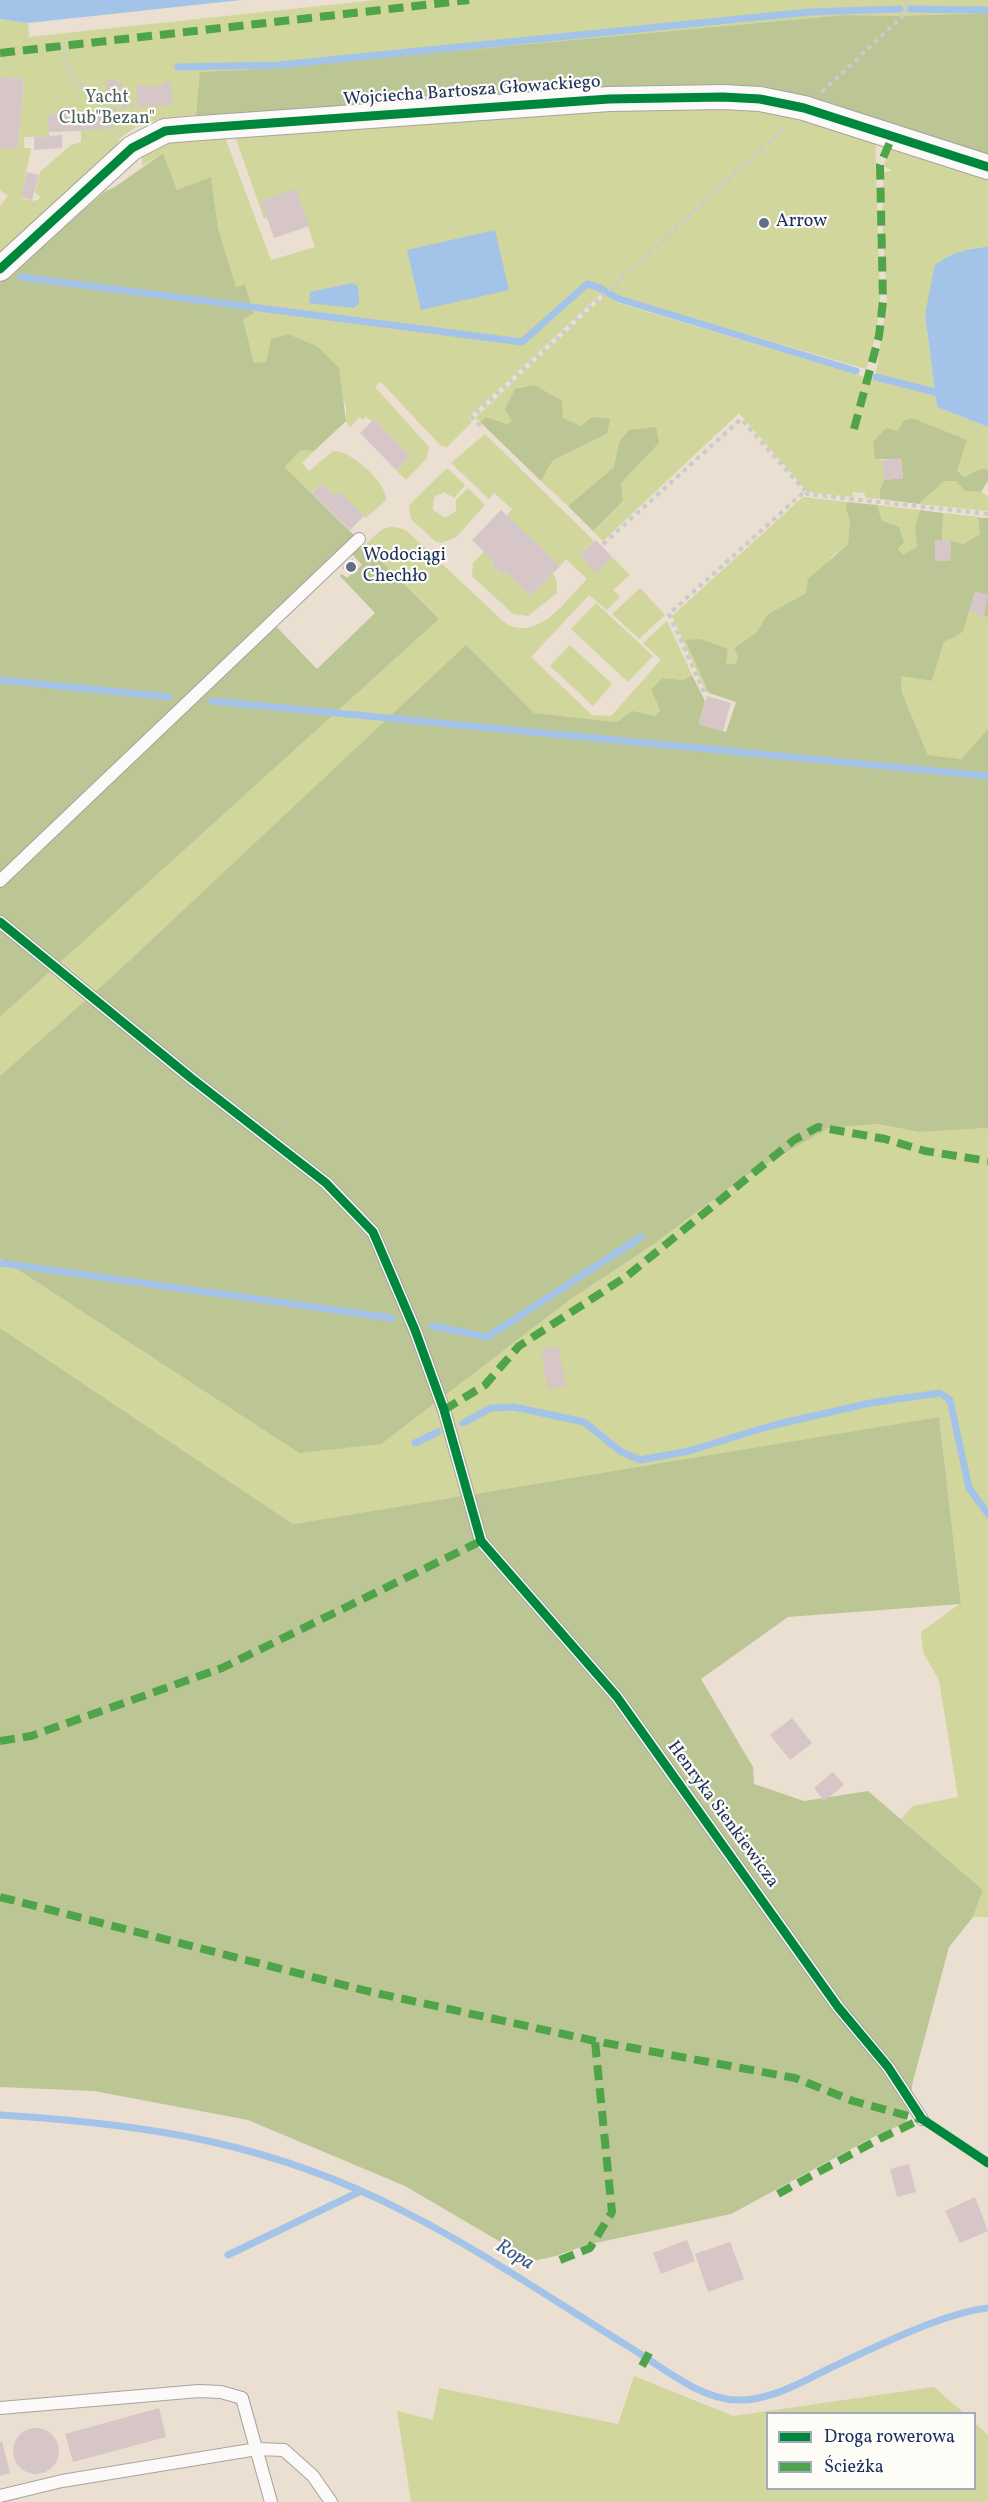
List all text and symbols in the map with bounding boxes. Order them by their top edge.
street label: Wojciecha Bartosza Głowackiego [343,72,601,112]
park label: Yacht Club"Bezan" [59,88,155,130]
place label: Arrow [776,212,827,234]
marker: Arrow [757,216,771,230]
place label: Wodociągi Chechło [363,546,446,588]
marker: Wodociągi Chechło [344,560,358,574]
street label: Henryka Sienkiewicza [662,1737,782,1893]
water label: Ropa [491,2235,537,2277]
legend [766,2412,976,2490]
text: Droga rowerowa [824,2425,955,2450]
text: Ścieżka [824,2455,884,2480]

